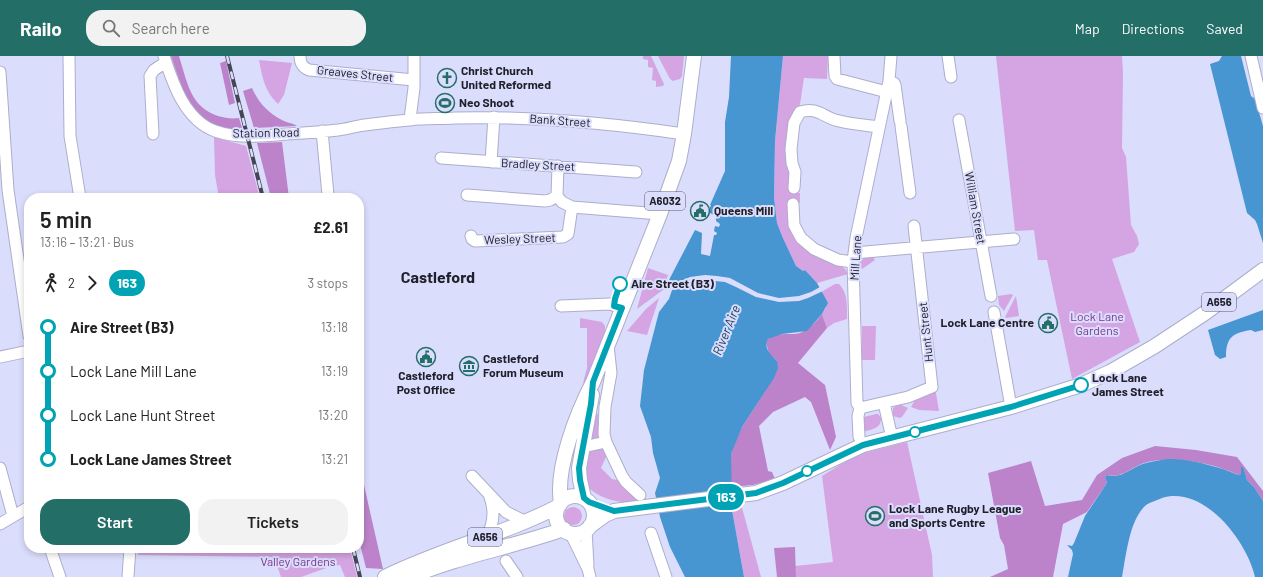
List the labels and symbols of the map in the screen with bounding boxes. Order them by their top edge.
street label: Greaves Street [316,62,394,84]
place label: Christ Church United Reformed [461,63,551,91]
church icon: Christ Church United Reformed [436,67,458,89]
sports icon: Neo Shoot [434,92,456,114]
place label: Neo Shoot [459,95,514,109]
street label: Bank Street [529,111,591,129]
street label: Station Road [232,124,300,140]
street label: Bradley Street [501,155,575,173]
street label: William Street [963,170,989,245]
road number: A6032 [645,192,685,210]
public building icon: Queens Mill [689,200,711,222]
place label: Queens Mill [714,203,773,217]
street label: Wesley Street [484,230,556,246]
street label: Mill Lane [846,235,864,281]
district label: Castleford [401,267,475,286]
marker: Aire Street (B3) [612,276,628,292]
place label: Aire Street (B3) [631,276,715,290]
road number: A656 [1202,293,1236,311]
street label: Hunt Street [915,301,935,363]
water label: River Aire [709,302,743,357]
park label: Lock Lane Gardens [1070,309,1124,337]
public building icon: Lock Lane Centre [1037,312,1059,334]
place label: Lock Lane Centre [941,315,1034,329]
public building icon: Castleford Post Office [415,346,437,368]
place label: Castleford Forum Museum [483,351,564,379]
museum icon: Castleford Forum Museum [458,355,480,377]
place label: Castleford Post Office [397,368,456,396]
place label: Lock Lane James Street [1092,370,1164,398]
marker: Lock Lane James Street [1073,377,1089,393]
unlabelled marker [909,426,921,438]
unlabelled marker [801,465,813,477]
line badge: 163 [703,484,749,510]
place label: Lock Lane Rugby League and Sports Centre [889,501,1022,529]
sports icon: Lock Lane Rugby League and Sports Centre [864,505,886,527]
road number: A656 [468,528,502,546]
park label: Valley Gardens [260,554,336,568]

